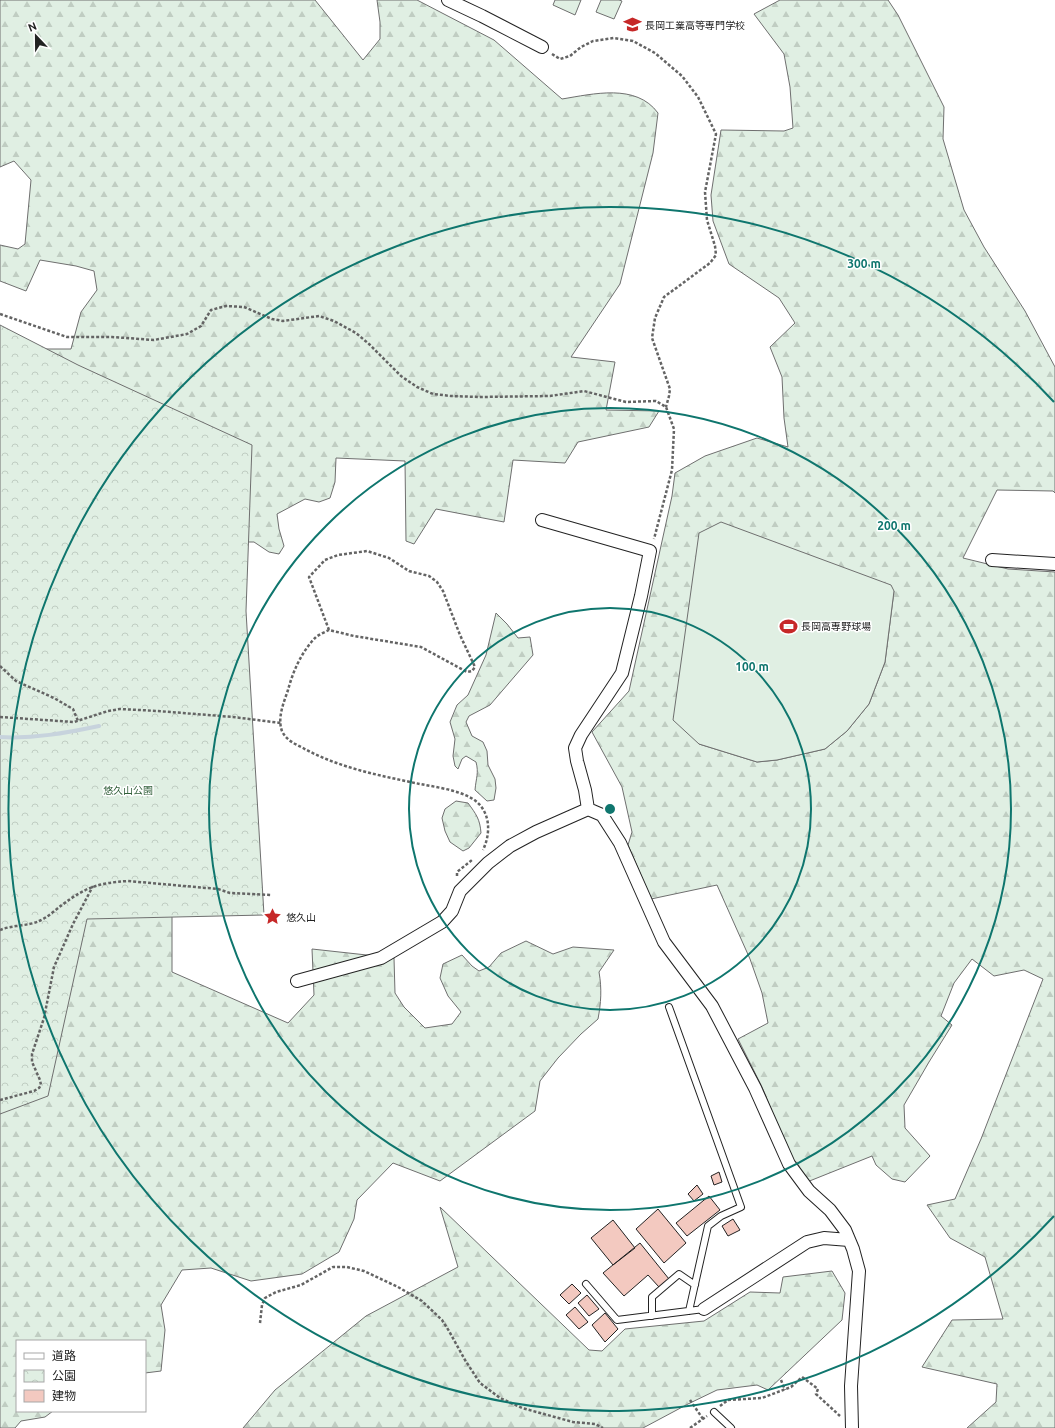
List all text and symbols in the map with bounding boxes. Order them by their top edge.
school or university icon: 長岡工業高等専門学校 [622,15,642,35]
north arrow [16,16,56,56]
text: N [26,20,38,34]
place label: 長岡工業高等専門学校 [645,20,745,31]
text: 300 m [847,257,881,270]
text: 200 m [877,519,911,532]
sports icon: 長岡高専野球場 [778,616,798,636]
place label: 長岡高専野球場 [801,621,871,632]
text: 100 m [735,660,769,673]
park label: 悠久山公園 [103,785,153,796]
centre of rings [603,802,617,816]
place icon: 悠久山 [263,907,283,927]
place label: 悠久山 [286,912,316,923]
legend [16,1340,146,1412]
text: 道路 [52,1349,76,1362]
text: 公園 [52,1369,76,1382]
text: 建物 [52,1389,76,1402]

